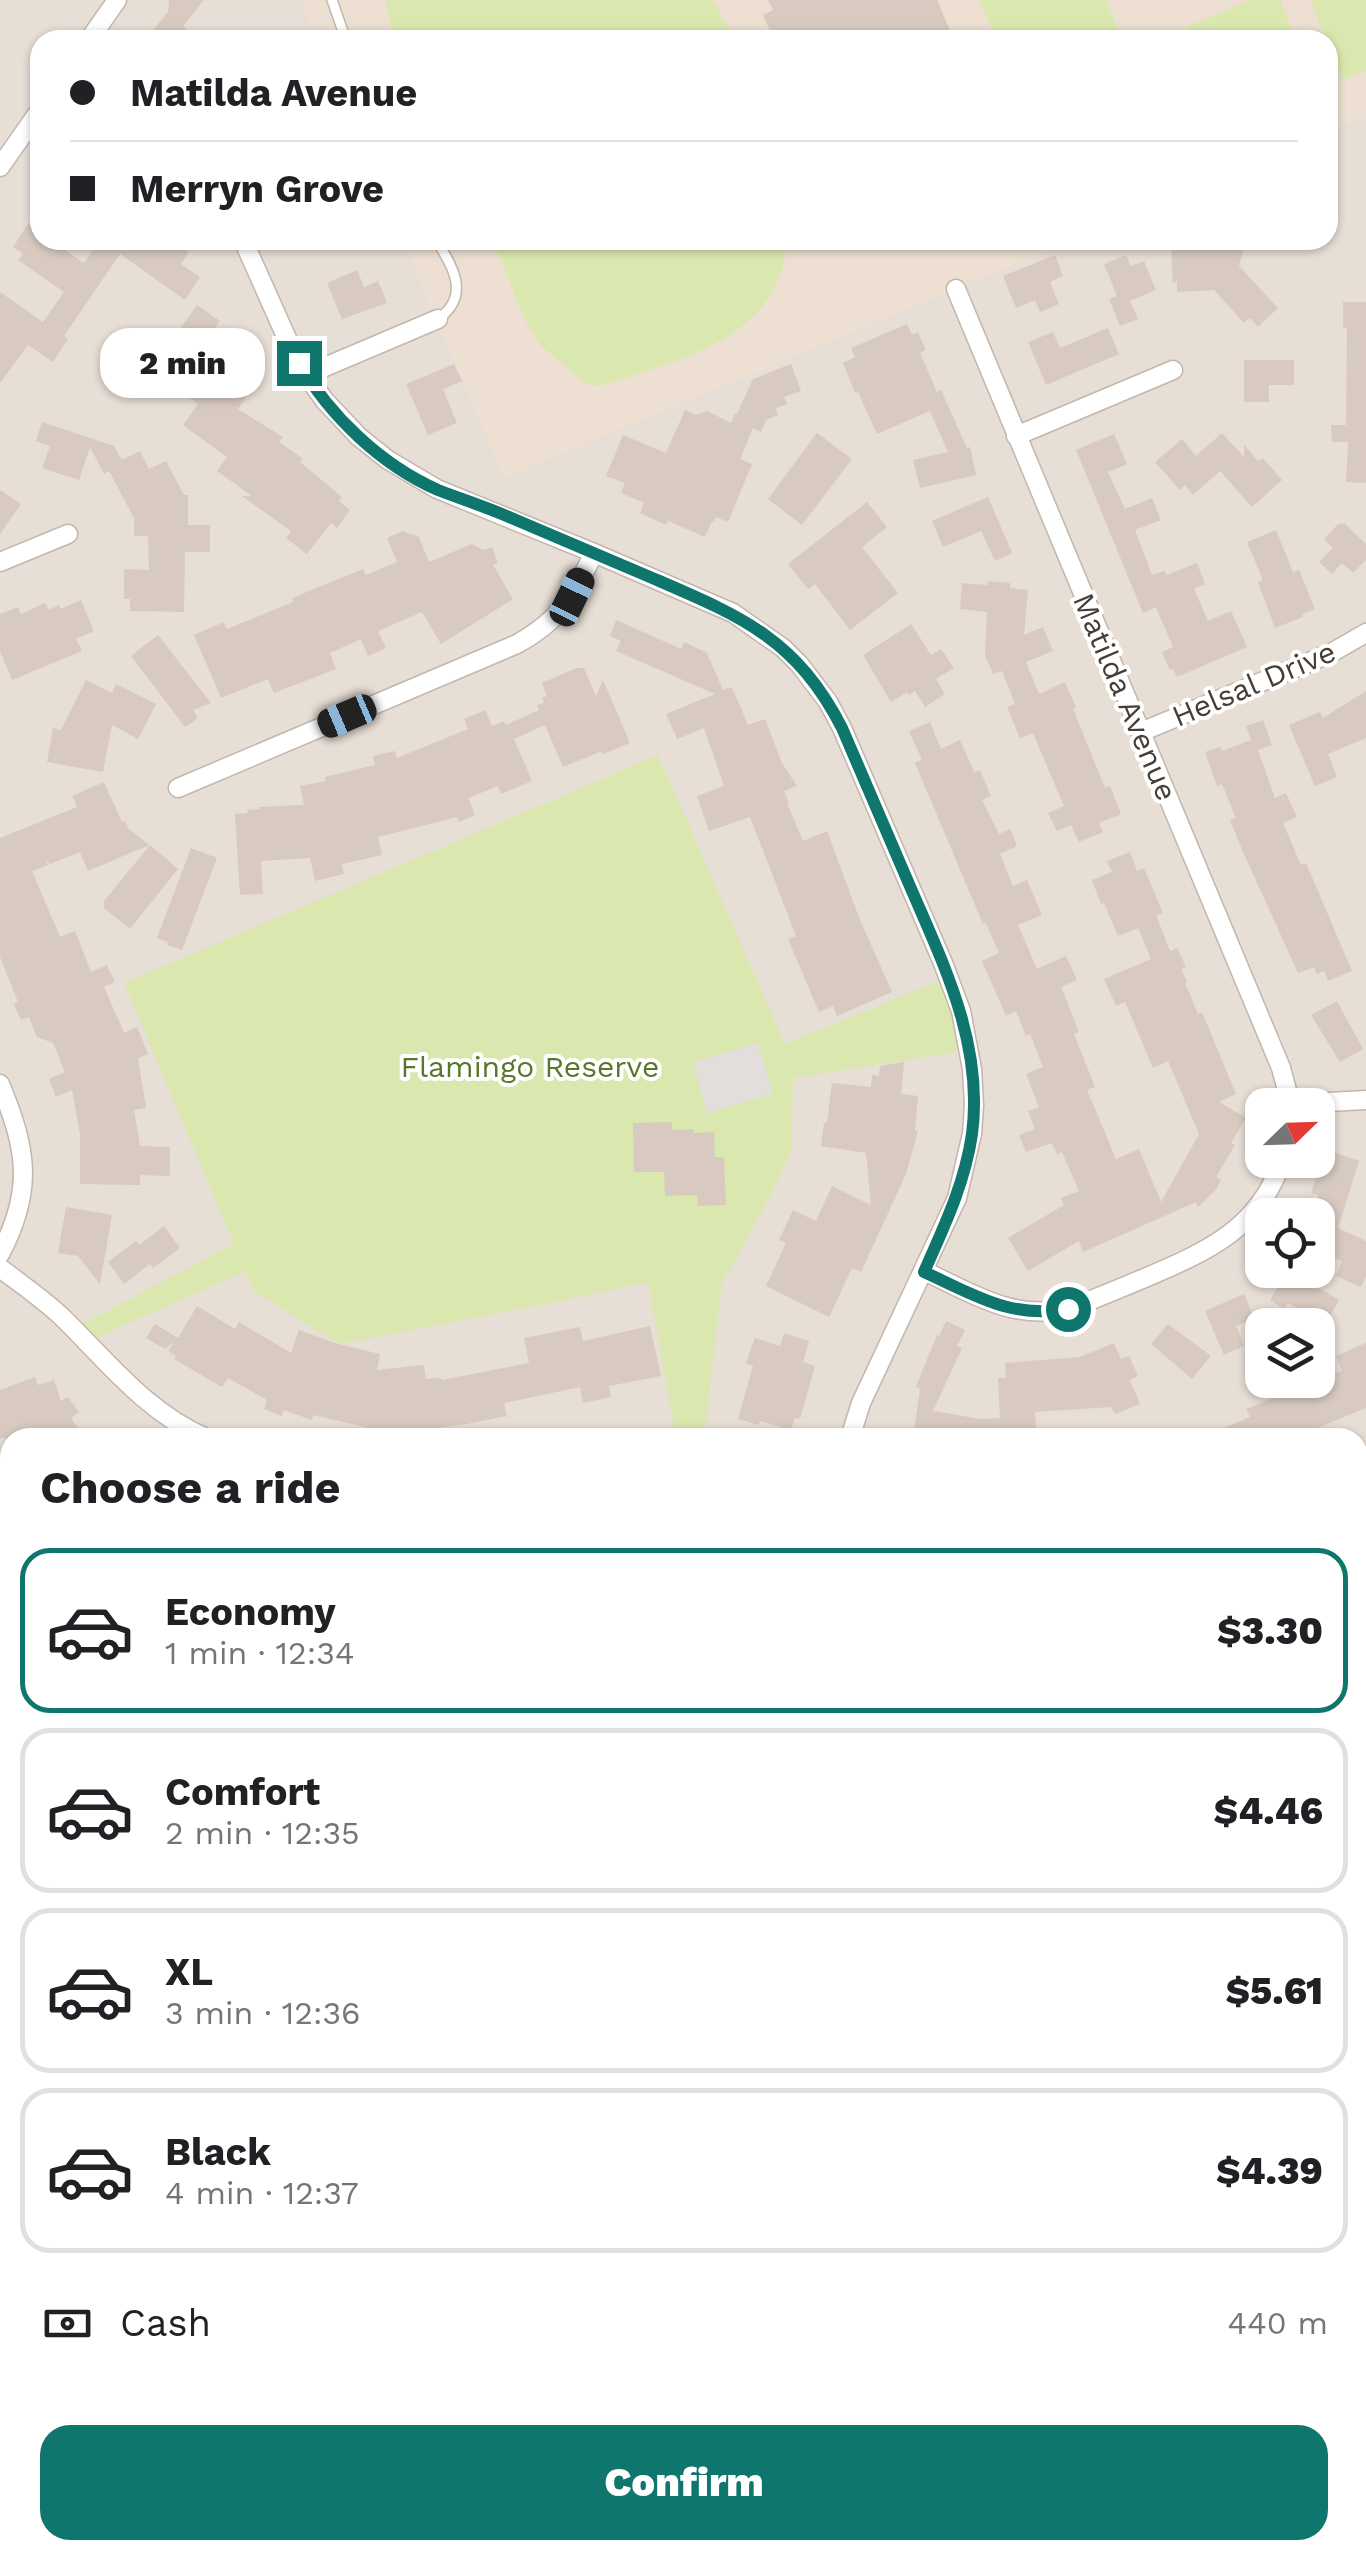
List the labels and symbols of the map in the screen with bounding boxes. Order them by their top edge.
callout: 2 min [99,328,264,398]
route end [277,341,322,386]
car [545,563,599,631]
street label: Matilda Avenue [1066,588,1185,806]
street label: Helsal Drive [1167,633,1341,734]
car [314,690,380,742]
park label: Flamingo Reserve [401,1049,659,1084]
north arrow [1245,1088,1335,1178]
route start [1046,1287,1091,1332]

